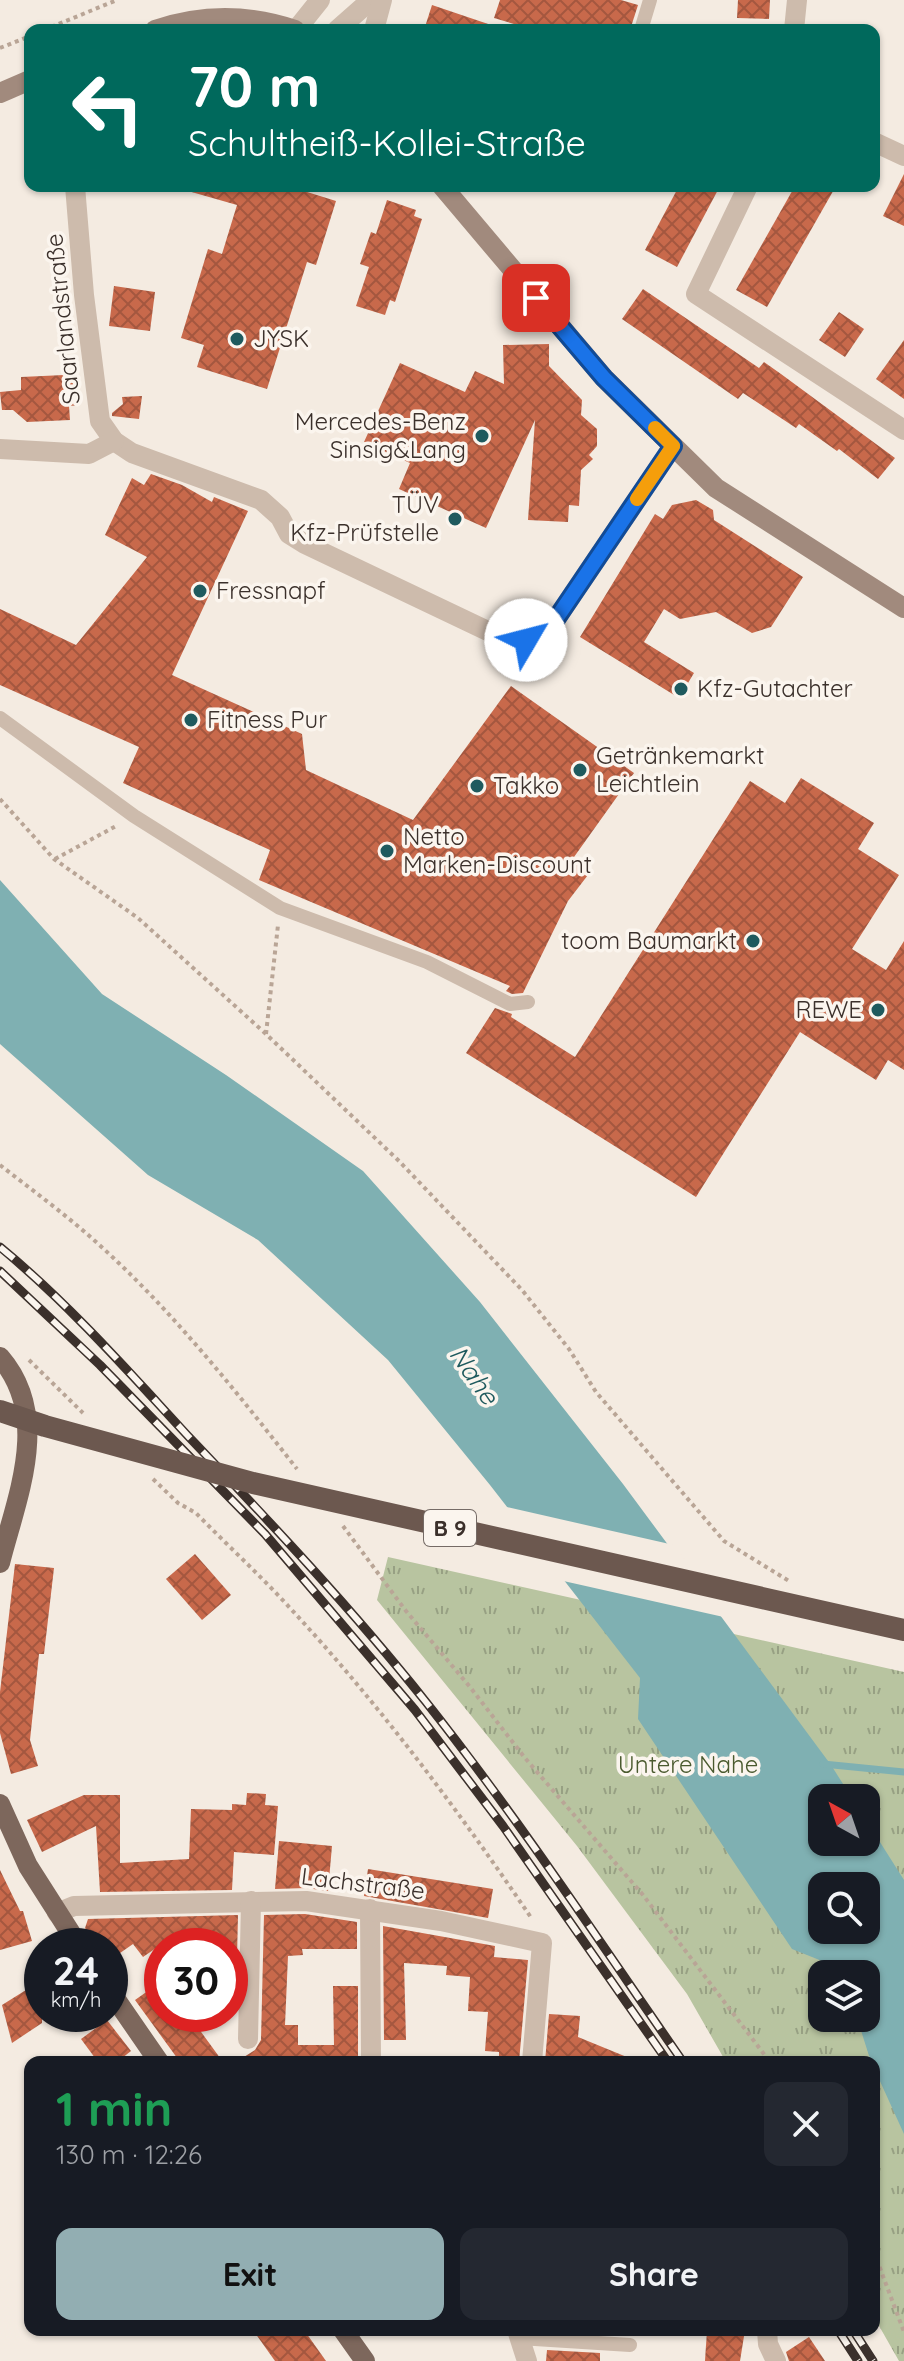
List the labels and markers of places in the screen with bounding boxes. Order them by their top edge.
pin [502,264,570,332]
place label: JYSK [253,323,309,353]
marker: JYSK [228,330,246,348]
place label: Mercedes-Benz Sinsig&Lang [295,406,466,464]
marker: Mercedes-Benz Sinsig&Lang [473,427,491,445]
place label: TÜV Kfz-Prüfstelle [290,489,439,547]
marker: TÜV Kfz-Prüfstelle [446,510,464,528]
place label: Fressnapf [216,575,326,605]
marker: Fressnapf [191,582,209,600]
place label: Kfz-Gutachter [697,673,853,703]
marker: Kfz-Gutachter [672,680,690,698]
place label: Fitness Pur [207,704,327,734]
marker: Fitness Pur [182,711,200,729]
place label: Getränkemarkt Leichtlein [596,740,764,798]
marker: Getränkemarkt Leichtlein [571,761,589,779]
place label: Takko [493,770,559,800]
marker: Takko [468,777,486,795]
place label: Netto Marken-Discount [403,821,592,879]
marker: Netto Marken-Discount [378,842,396,860]
place label: toom Baumarkt [561,925,737,955]
marker: toom Baumarkt [744,932,762,950]
place label: REWE [795,994,862,1024]
marker: REWE [869,1001,887,1019]

